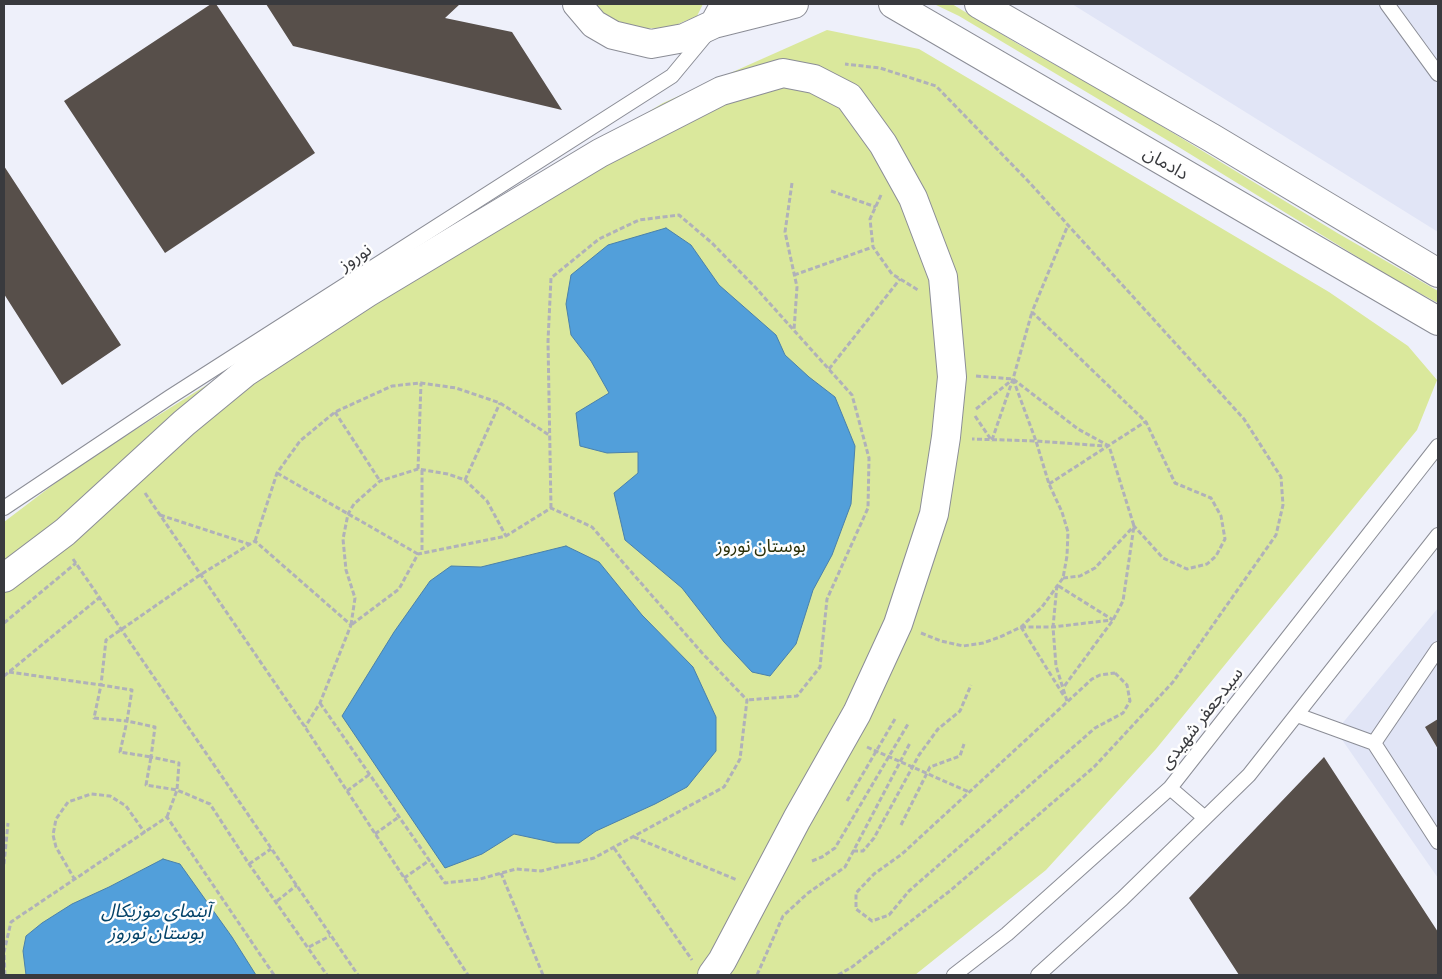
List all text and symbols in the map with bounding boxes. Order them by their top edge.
street label: دادمان [1140,142,1192,184]
street label: نوروز [335,239,375,275]
park label: بوستان نوروز [716,535,806,557]
street label: سیدجعفر شهیدی [1155,663,1247,773]
water label: آبنمای موزیکال بوستان نوروز [101,900,211,944]

